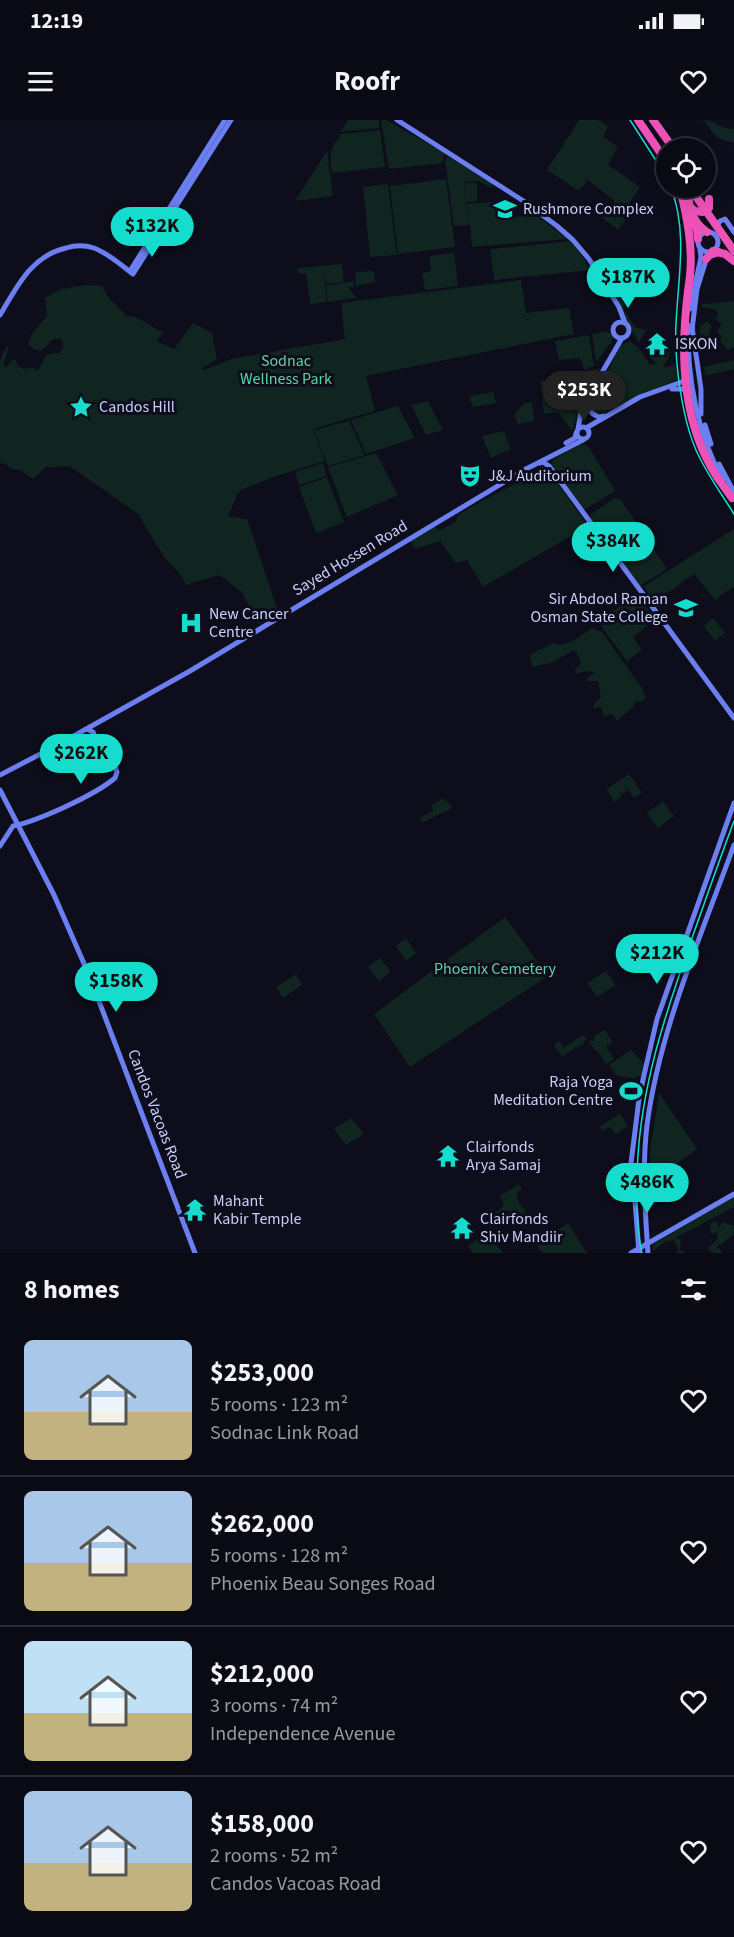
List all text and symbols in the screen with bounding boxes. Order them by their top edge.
text: 12:19 [30,5,83,37]
text: Roofr [334,62,400,101]
icon: menu [24,65,57,98]
icon: heart [677,65,710,98]
map controls [656,138,716,198]
button: locate [656,138,716,198]
school or university icon: Rushmore Complex [492,196,518,222]
place label: Rushmore Complex [523,198,654,220]
pin: $132K [110,207,194,258]
text: $132K [125,212,179,240]
pin: $187K [586,258,670,309]
text: $187K [601,263,655,291]
temple icon: ISKON [644,331,670,357]
place label: ISKON [675,333,718,355]
park label: Sodnac Wellness Park [240,350,332,390]
pin: $253K [542,371,626,422]
text: $253K [557,376,611,404]
place icon: Candos Hill [68,394,94,420]
place label: Candos Hill [99,396,175,418]
theatre icon: J&J Auditorium [457,463,483,489]
place label: J&J Auditorium [488,465,592,487]
street label: Sayed Hossen Road [288,515,412,601]
pin: $384K [571,522,655,573]
text: $384K [586,527,640,555]
place label: Sir Abdool Raman Osman State College [530,588,668,628]
school or university icon: Sir Abdool Raman Osman State College [673,595,699,621]
place label: New Cancer Centre [209,603,289,643]
hospital icon: New Cancer Centre [178,610,204,636]
pin: $262K [39,734,123,785]
text: $262K [54,739,108,767]
pin: $212K [615,934,699,985]
text: $212K [630,939,684,967]
park label: Phoenix Cemetery [434,958,557,980]
pin: $158K [74,962,158,1013]
text: $158K [89,967,143,995]
street label: Candos Vacoas Road [122,1046,192,1182]
place label: Raja Yoga Meditation Centre [493,1071,613,1111]
sports icon: Raja Yoga Meditation Centre [618,1078,644,1104]
place label: Clairfonds Arya Samaj [466,1136,541,1176]
temple icon: Clairfonds Arya Samaj [435,1143,461,1169]
pin: $486K [605,1163,689,1214]
text: $486K [620,1168,674,1196]
place label: Mahant Kabir Temple [213,1190,302,1230]
temple icon: Mahant Kabir Temple [182,1197,208,1223]
place label: Clairfonds Shiv Mandiir [480,1208,563,1248]
temple icon: Clairfonds Shiv Mandiir [449,1215,475,1241]
text: 8 homes [24,1271,119,1308]
icon: filters [677,1273,710,1306]
text: $253,000 [210,1354,314,1391]
icon: home [72,1364,144,1436]
icon: heart [677,1384,710,1417]
text: 5 rooms · 123 m² [210,1391,348,1419]
text: Sodnac Link Road [210,1419,359,1447]
text: $262,000 [210,1505,314,1542]
icon: home [72,1515,144,1587]
icon: heart [677,1535,710,1568]
text: 5 rooms · 128 m² [210,1542,348,1570]
text: Phoenix Beau Songes Road [210,1570,436,1598]
text: $212,000 [210,1655,314,1692]
icon: home [72,1665,144,1737]
icon: heart [677,1685,710,1718]
text: 3 rooms · 74 m² [210,1692,338,1720]
text: Independence Avenue [210,1720,395,1748]
text: $158,000 [210,1805,314,1842]
icon: home [72,1815,144,1887]
icon: heart [677,1835,710,1868]
text: 2 rooms · 52 m² [210,1842,338,1870]
text: Candos Vacoas Road [210,1870,381,1898]

